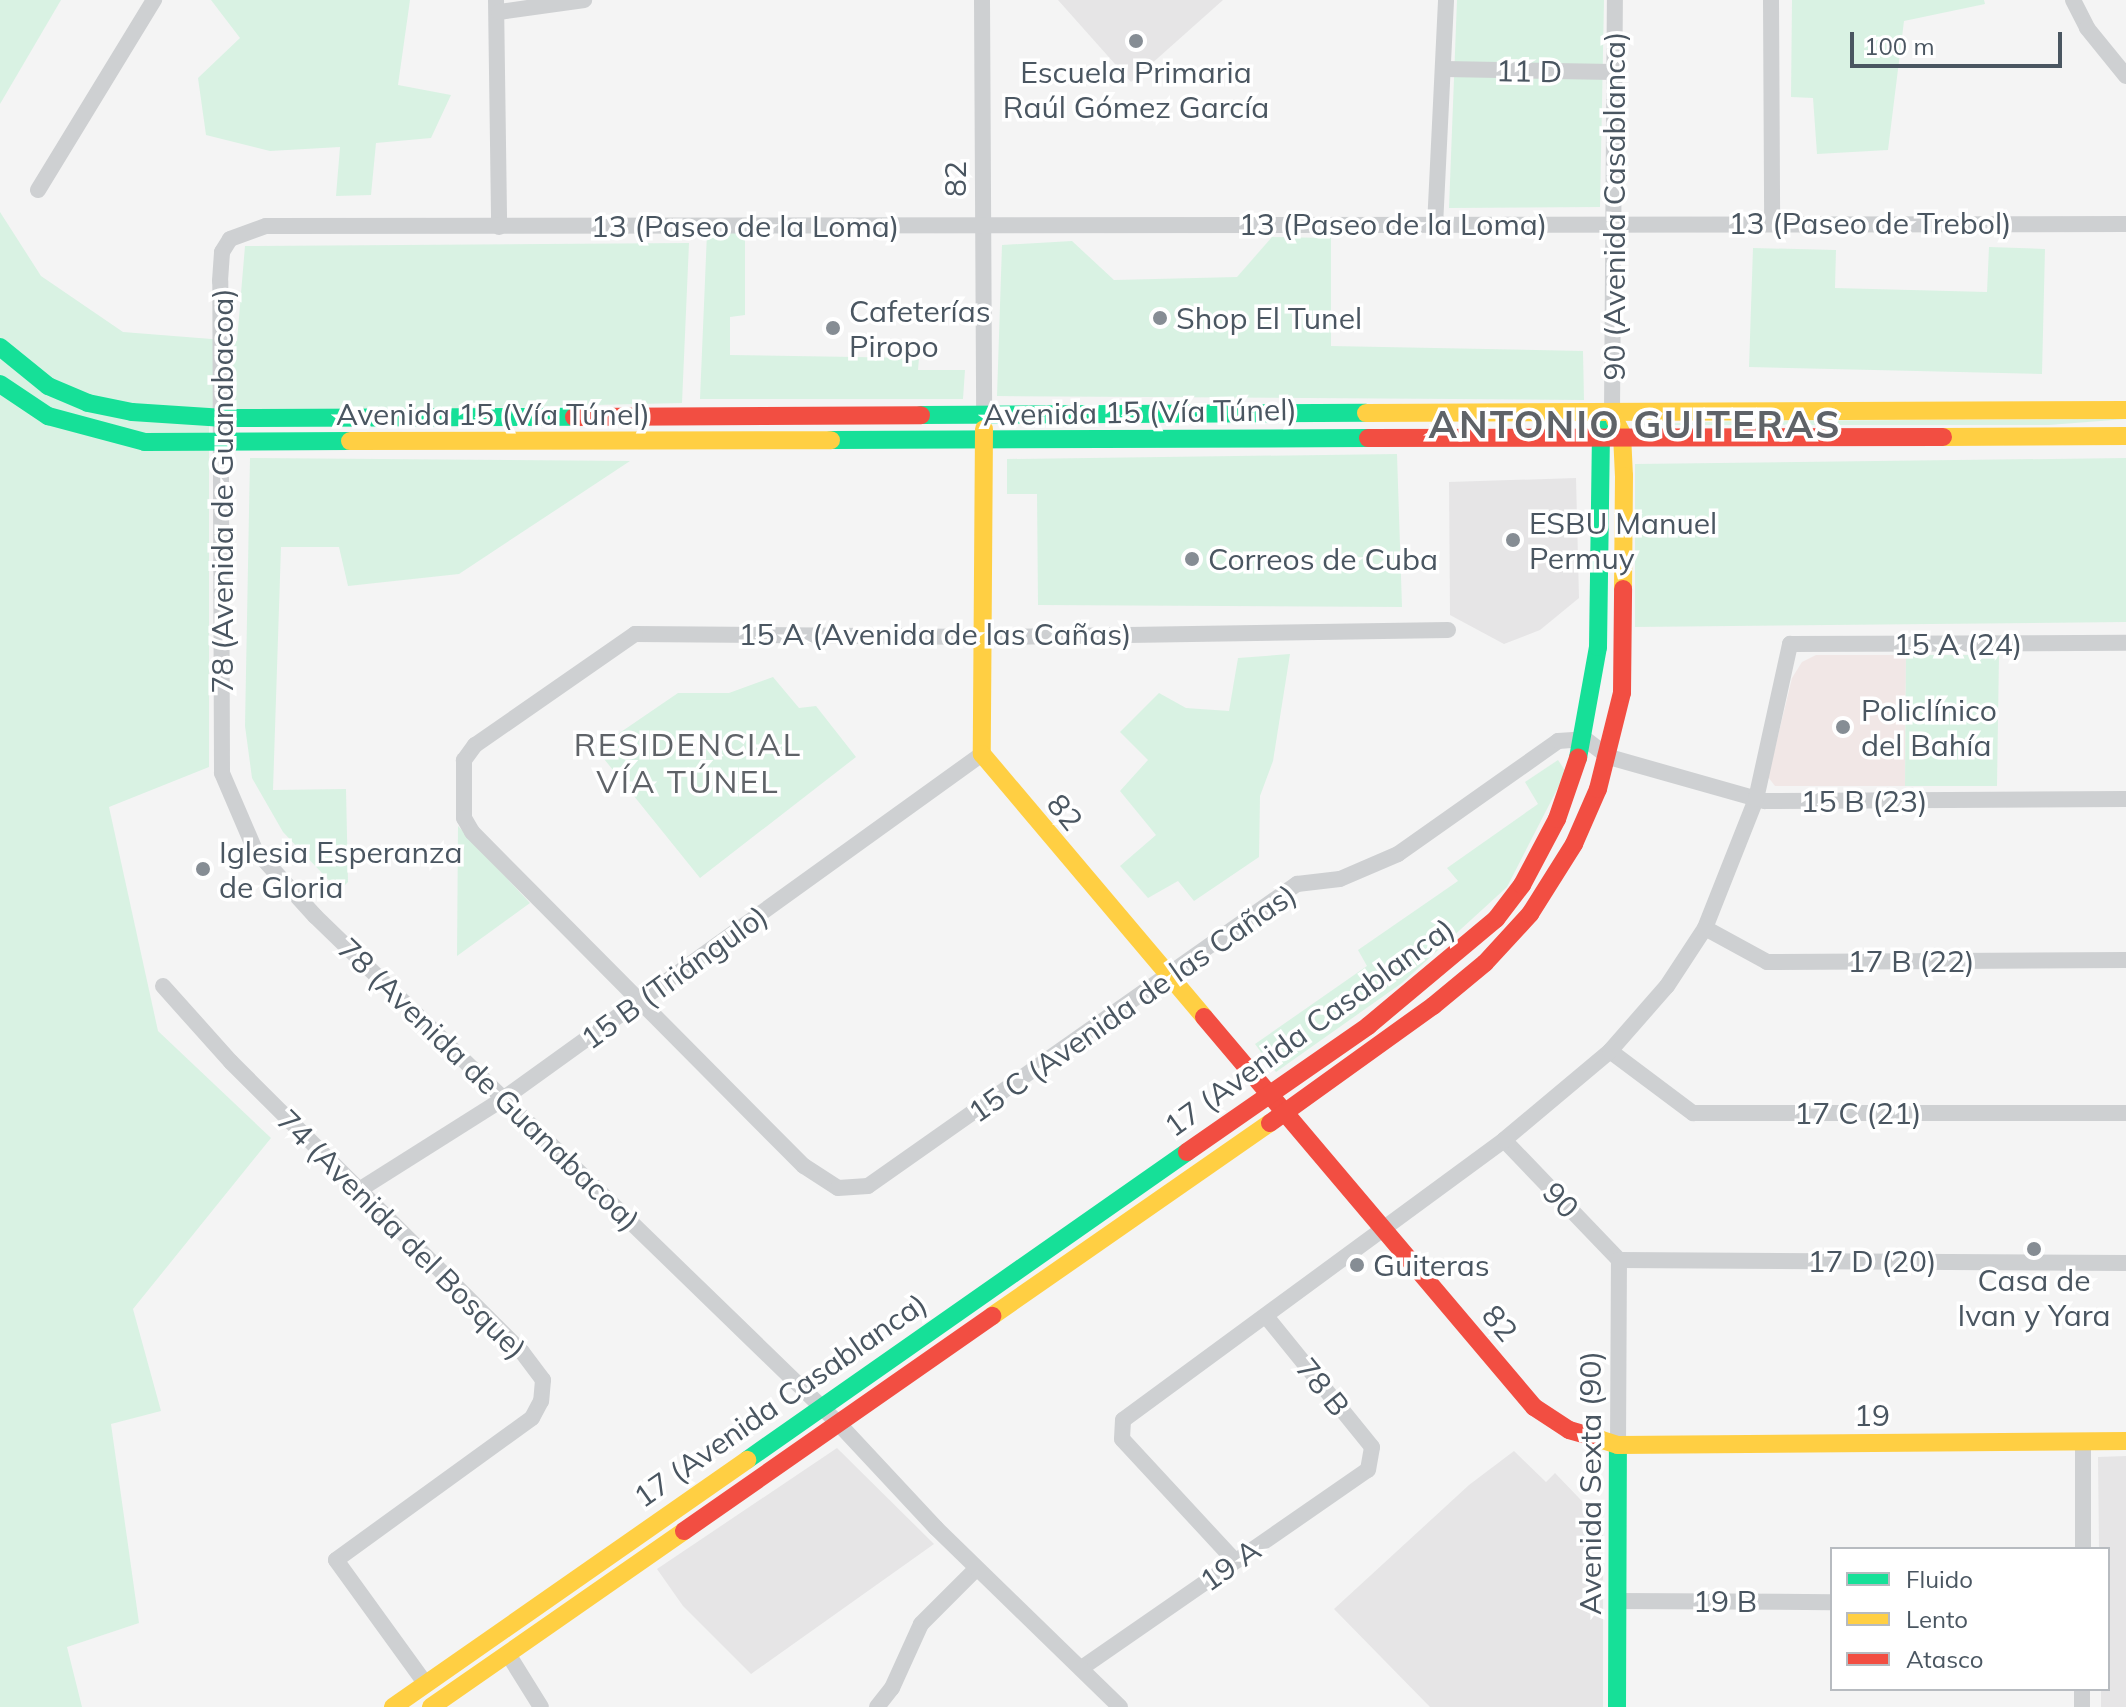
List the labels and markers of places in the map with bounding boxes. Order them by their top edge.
marker: Escuela Primaria Raúl Gómez García [1127,32,1145,50]
place label: Escuela Primaria Raúl Gómez García [1003,54,1269,124]
place label: Cafeterías Piropo [849,293,991,364]
place label: Shop El Tunel [1176,300,1362,336]
marker: Shop El Tunel [1151,309,1169,327]
marker: Cafeterías Piropo [824,319,842,337]
place label: ESBU Manuel Permuy [1529,505,1717,576]
marker: ESBU Manuel Permuy [1504,531,1522,549]
place label: Correos de Cuba [1208,541,1438,577]
marker: Correos de Cuba [1183,550,1201,568]
place label: Policlínico del Bahía [1861,692,1997,762]
marker: Policlínico del Bahía [1832,716,1854,738]
place label: Iglesia Esperanza de Gloria [219,834,463,904]
marker: Iglesia Esperanza de Gloria [194,860,212,878]
marker: Casa de Ivan y Yara [2025,1240,2043,1258]
place label: Guiteras [1373,1247,1490,1283]
marker: Guiteras [1348,1256,1366,1274]
place label: Casa de Ivan y Yara [1957,1262,2111,1332]

